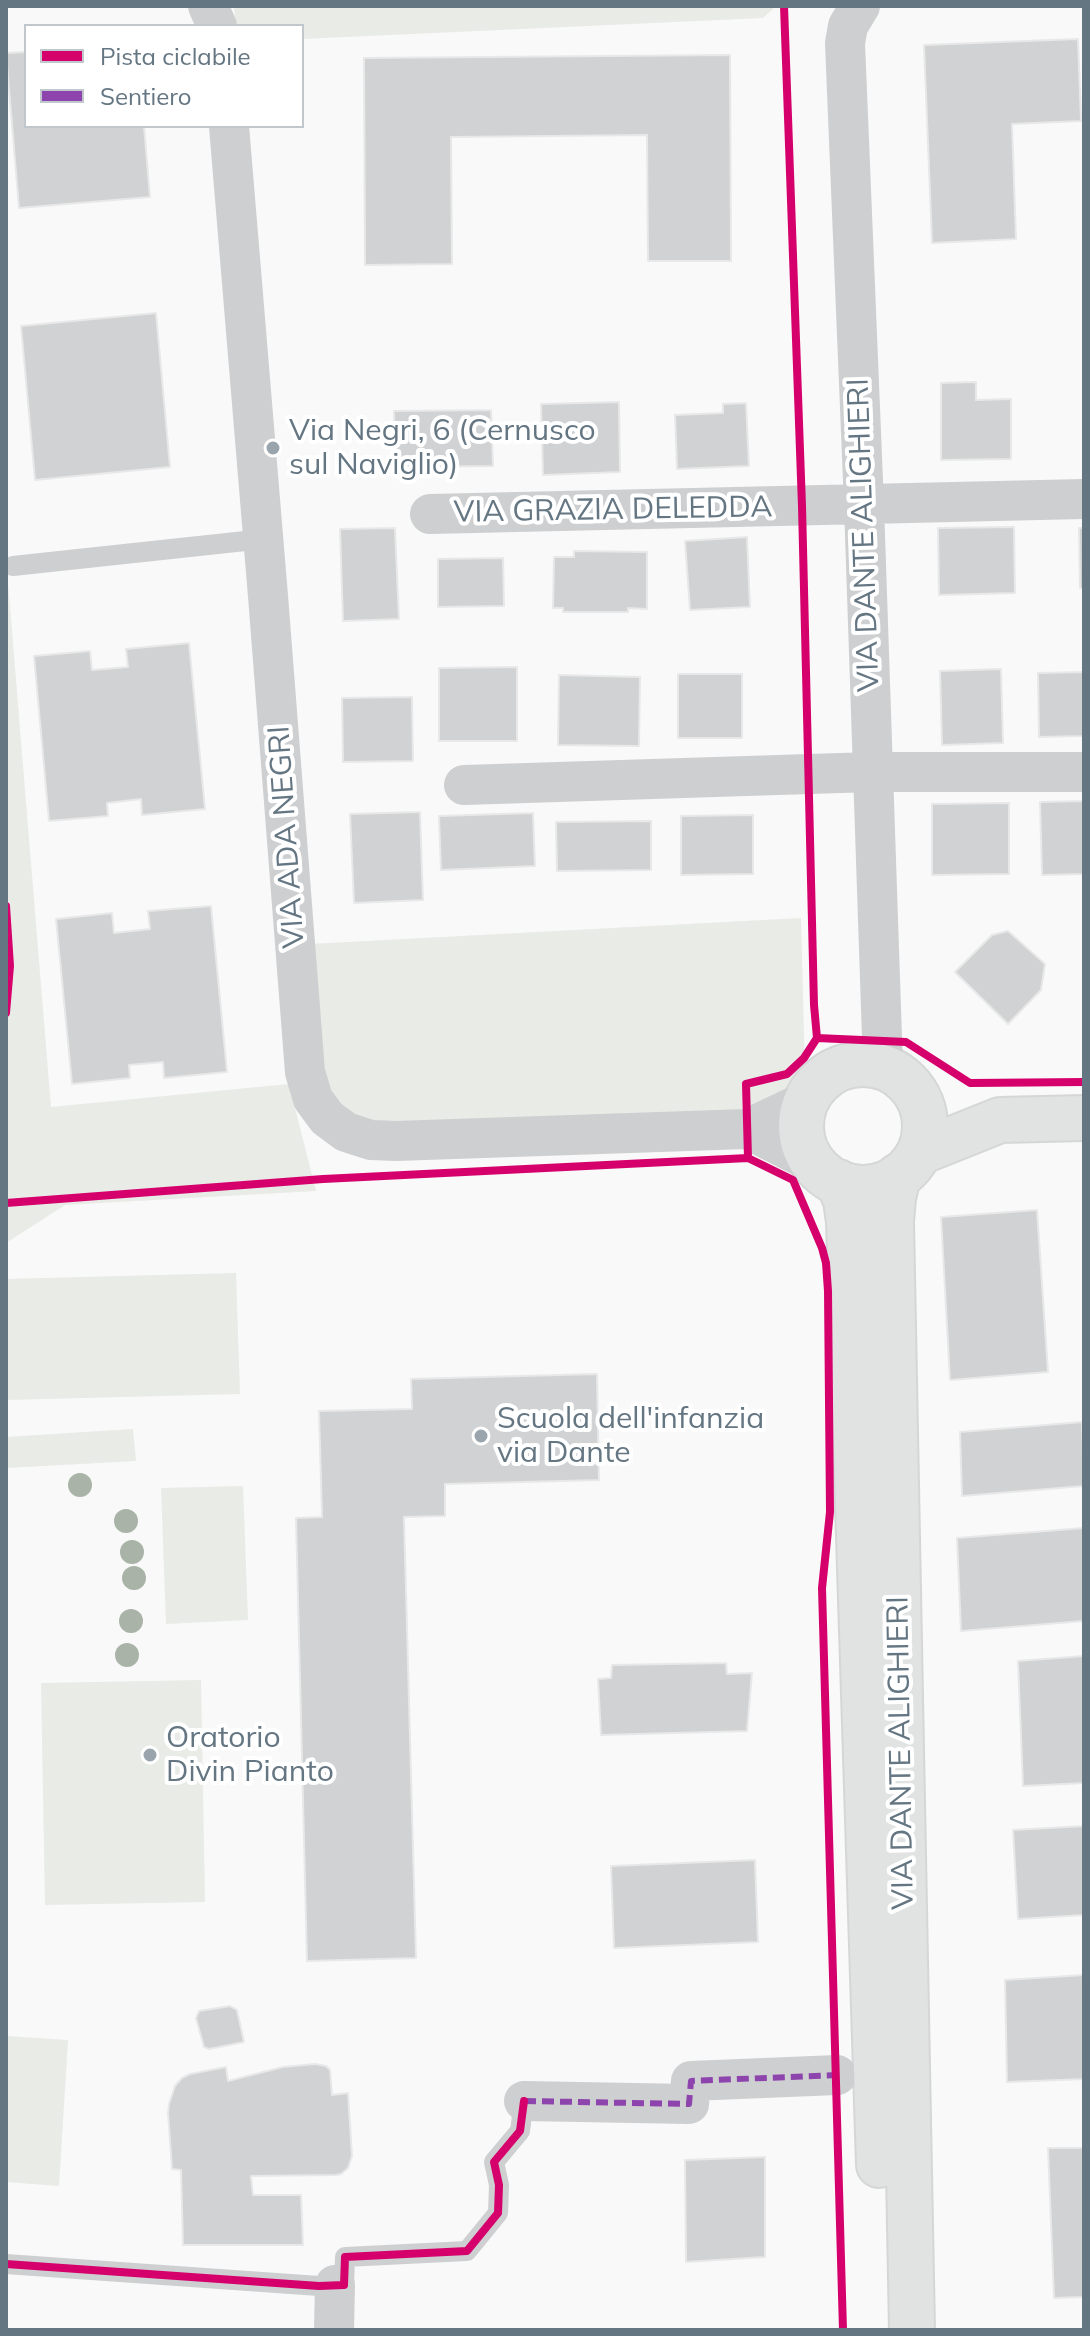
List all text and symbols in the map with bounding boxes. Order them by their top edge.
legend [24,24,304,128]
text: Pista ciclabile [100,41,251,71]
text: Sentiero [100,81,192,111]
street label: VIA DANTE ALIGHIERI [841,378,887,692]
place label: Via Negri, 6 (Cernusco sul Naviglio) [289,413,596,484]
marker: Via Negri, 6 (Cernusco sul Naviglio) [264,439,282,457]
street label: VIA GRAZIA DELEDDA [453,489,773,531]
street label: VIA ADA NEGRI [261,725,313,949]
place label: Scuola dell'infanzia via Dante [497,1401,764,1472]
marker: Scuola dell'infanzia via Dante [472,1427,490,1445]
street label: VIA DANTE ALIGHIERI [880,1596,922,1910]
place label: Oratorio Divin Pianto [166,1720,334,1790]
marker: Oratorio Divin Pianto [141,1746,159,1764]

